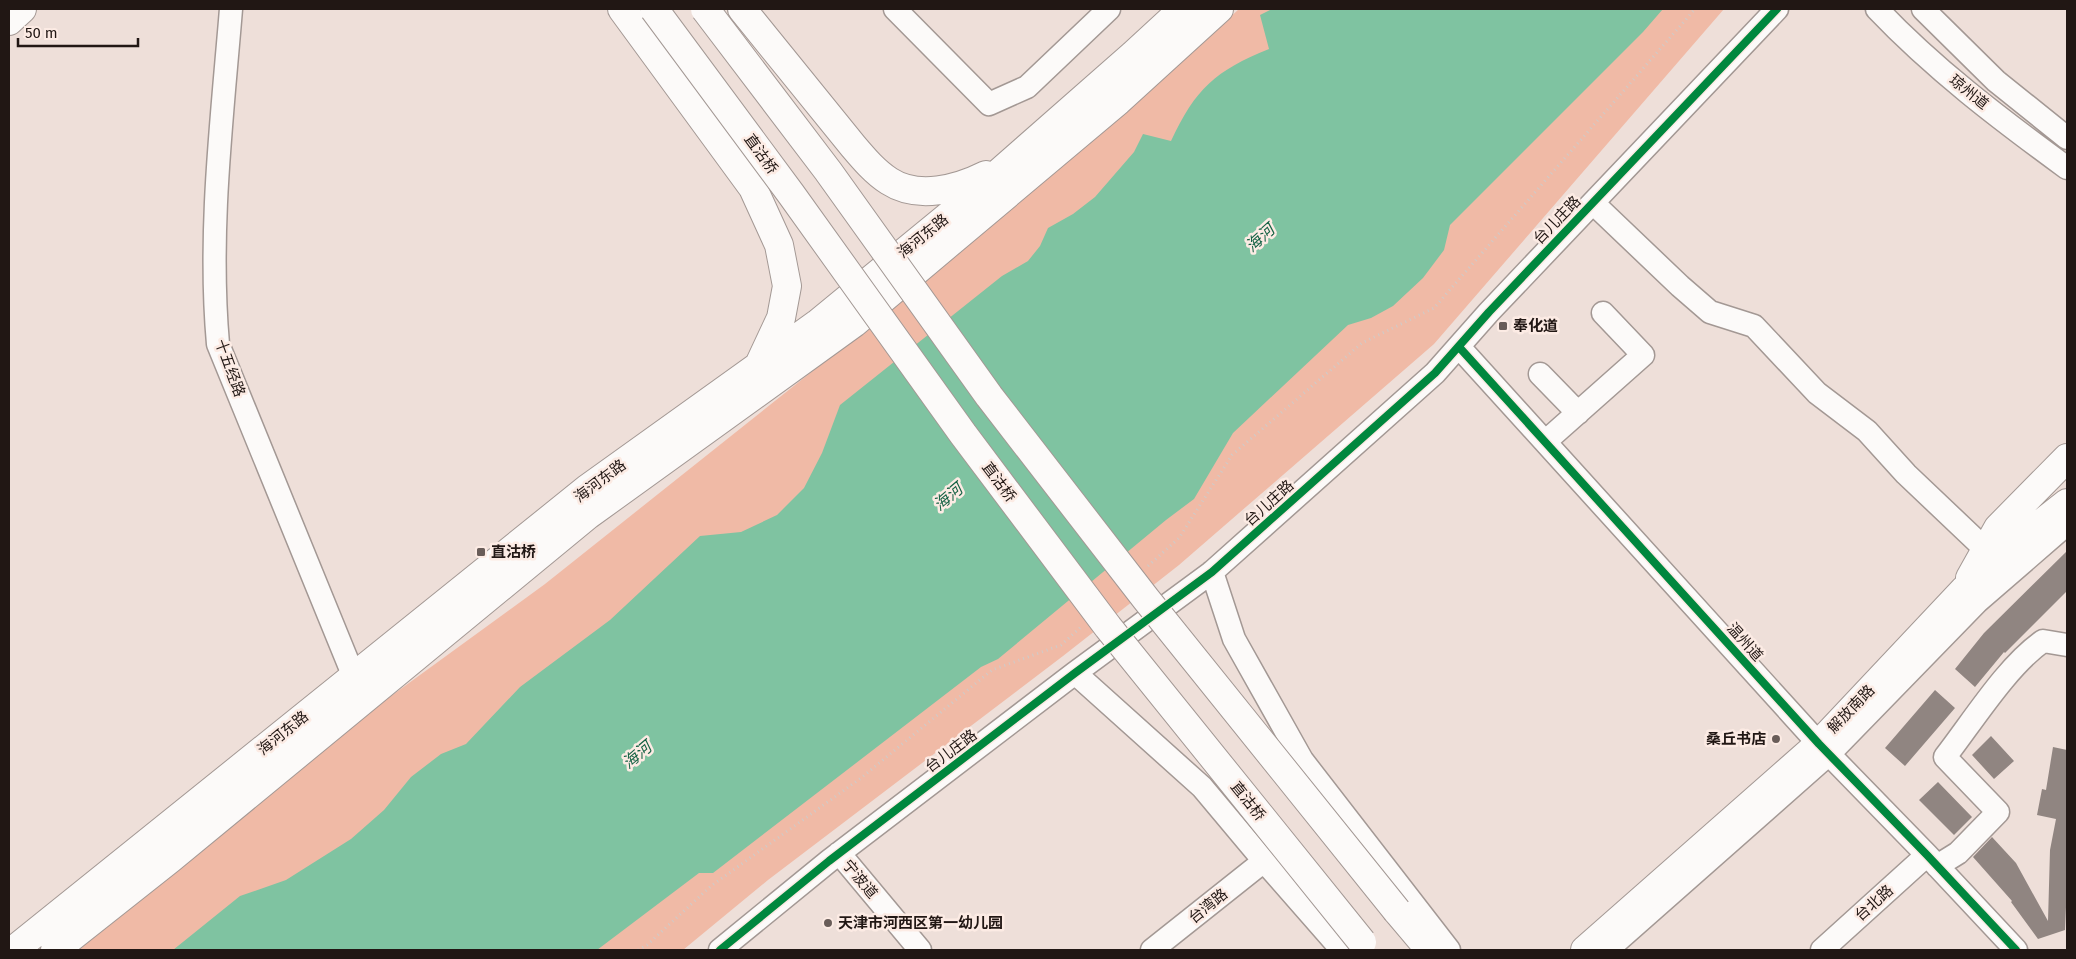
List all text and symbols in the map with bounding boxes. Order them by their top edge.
scale bar [18,15,138,47]
text: 50 m [25,24,58,42]
street label: 琼州道 [1946,71,1992,113]
street label: 直沽桥 [740,131,782,177]
street label: 台儿庄路 [1530,192,1584,248]
street label: 海河东路 [894,210,952,262]
water label: 海河 [1242,218,1280,256]
place label: 奉化道 [1513,317,1558,335]
marker: 奉化道 [1497,320,1509,332]
street label: 十五经路 [211,337,249,399]
street label: 海河东路 [571,456,629,506]
street label: 直沽桥 [978,459,1020,505]
street label: 台儿庄路 [1241,476,1297,530]
water label: 海河 [930,478,969,515]
place label: 直沽桥 [491,543,536,561]
marker: 直沽桥 [475,546,487,558]
street label: 温州道 [1723,619,1767,665]
street label: 解放南路 [1824,681,1878,737]
street label: 海河东路 [254,707,312,759]
street label: 台儿庄路 [922,726,980,776]
place label: 桑丘书店 [1706,730,1766,748]
marker: 桑丘书店 [1770,733,1782,745]
water label: 海河 [619,736,658,773]
street label: 直沽桥 [1227,778,1269,824]
street label: 宁波道 [839,856,881,902]
street label: 台北路 [1851,881,1897,925]
street label: 台湾路 [1185,885,1231,927]
place label: 天津市河西区第一幼儿园 [838,914,1003,932]
marker: 天津市河西区第一幼儿园 [822,917,834,929]

